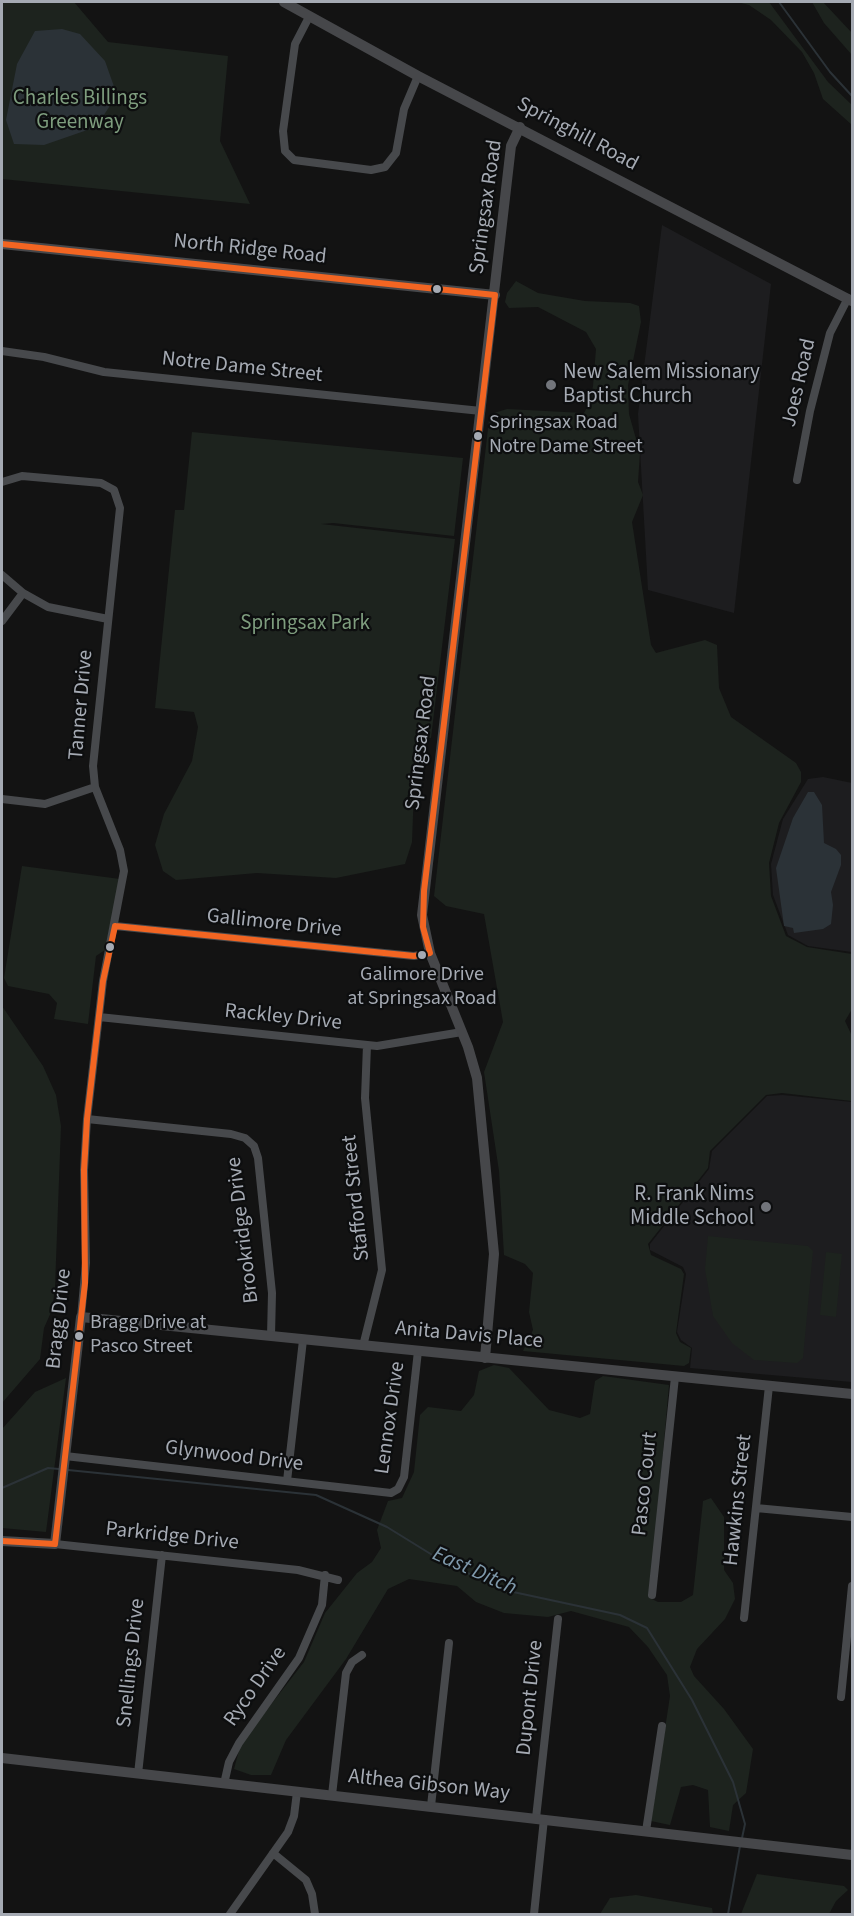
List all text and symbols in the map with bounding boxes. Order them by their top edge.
park label: Charles Billings Greenway [13,86,147,136]
street label: Springhill Road [512,92,642,178]
street label: Springsax Road [465,138,509,276]
street label: North Ridge Road [172,229,328,271]
unlabelled marker [431,283,443,295]
street label: Joes Road [778,336,822,430]
street label: Notre Dame Street [160,347,324,389]
place label: New Salem Missionary Baptist Church [563,360,760,410]
marker: New Salem Missionary Baptist Church [544,378,558,392]
place label: Springsax Road Notre Dame Street [489,412,643,459]
marker: Springsax Road Notre Dame Street [472,430,484,442]
park label: Springsax Park [240,611,370,637]
street label: Tanner Drive [65,649,99,761]
street label: Springsax Road [401,674,443,812]
street label: Gallimore Drive [205,904,343,944]
unlabelled marker [104,941,116,953]
marker: Galimore Drive at Springsax Road [416,949,428,961]
place label: Galimore Drive at Springsax Road [347,964,497,1011]
street label: Rackley Drive [223,999,343,1037]
street label: Stafford Street [338,1134,376,1262]
street label: Brookridge Drive [223,1155,265,1305]
place label: R. Frank Nims Middle School [630,1182,754,1232]
marker: R. Frank Nims Middle School [759,1200,773,1214]
street label: Bragg Drive [42,1268,78,1370]
place label: Bragg Drive at Pasco Street [90,1312,206,1359]
street label: Anita Davis Place [394,1317,544,1355]
marker: Bragg Drive at Pasco Street [73,1330,85,1342]
street label: Lennox Drive [371,1360,411,1476]
street label: Pasco Court [628,1431,664,1537]
street label: Hawkins Street [720,1433,758,1567]
street label: Glynwood Drive [164,1436,304,1478]
street label: Parkridge Drive [104,1517,240,1557]
water label: East Ditch [428,1542,520,1602]
street label: Snellings Drive [113,1597,151,1729]
street label: Dupont Drive [512,1639,550,1757]
street label: Ryco Drive [219,1642,293,1732]
street label: Althea Gibson Way [347,1765,511,1807]

